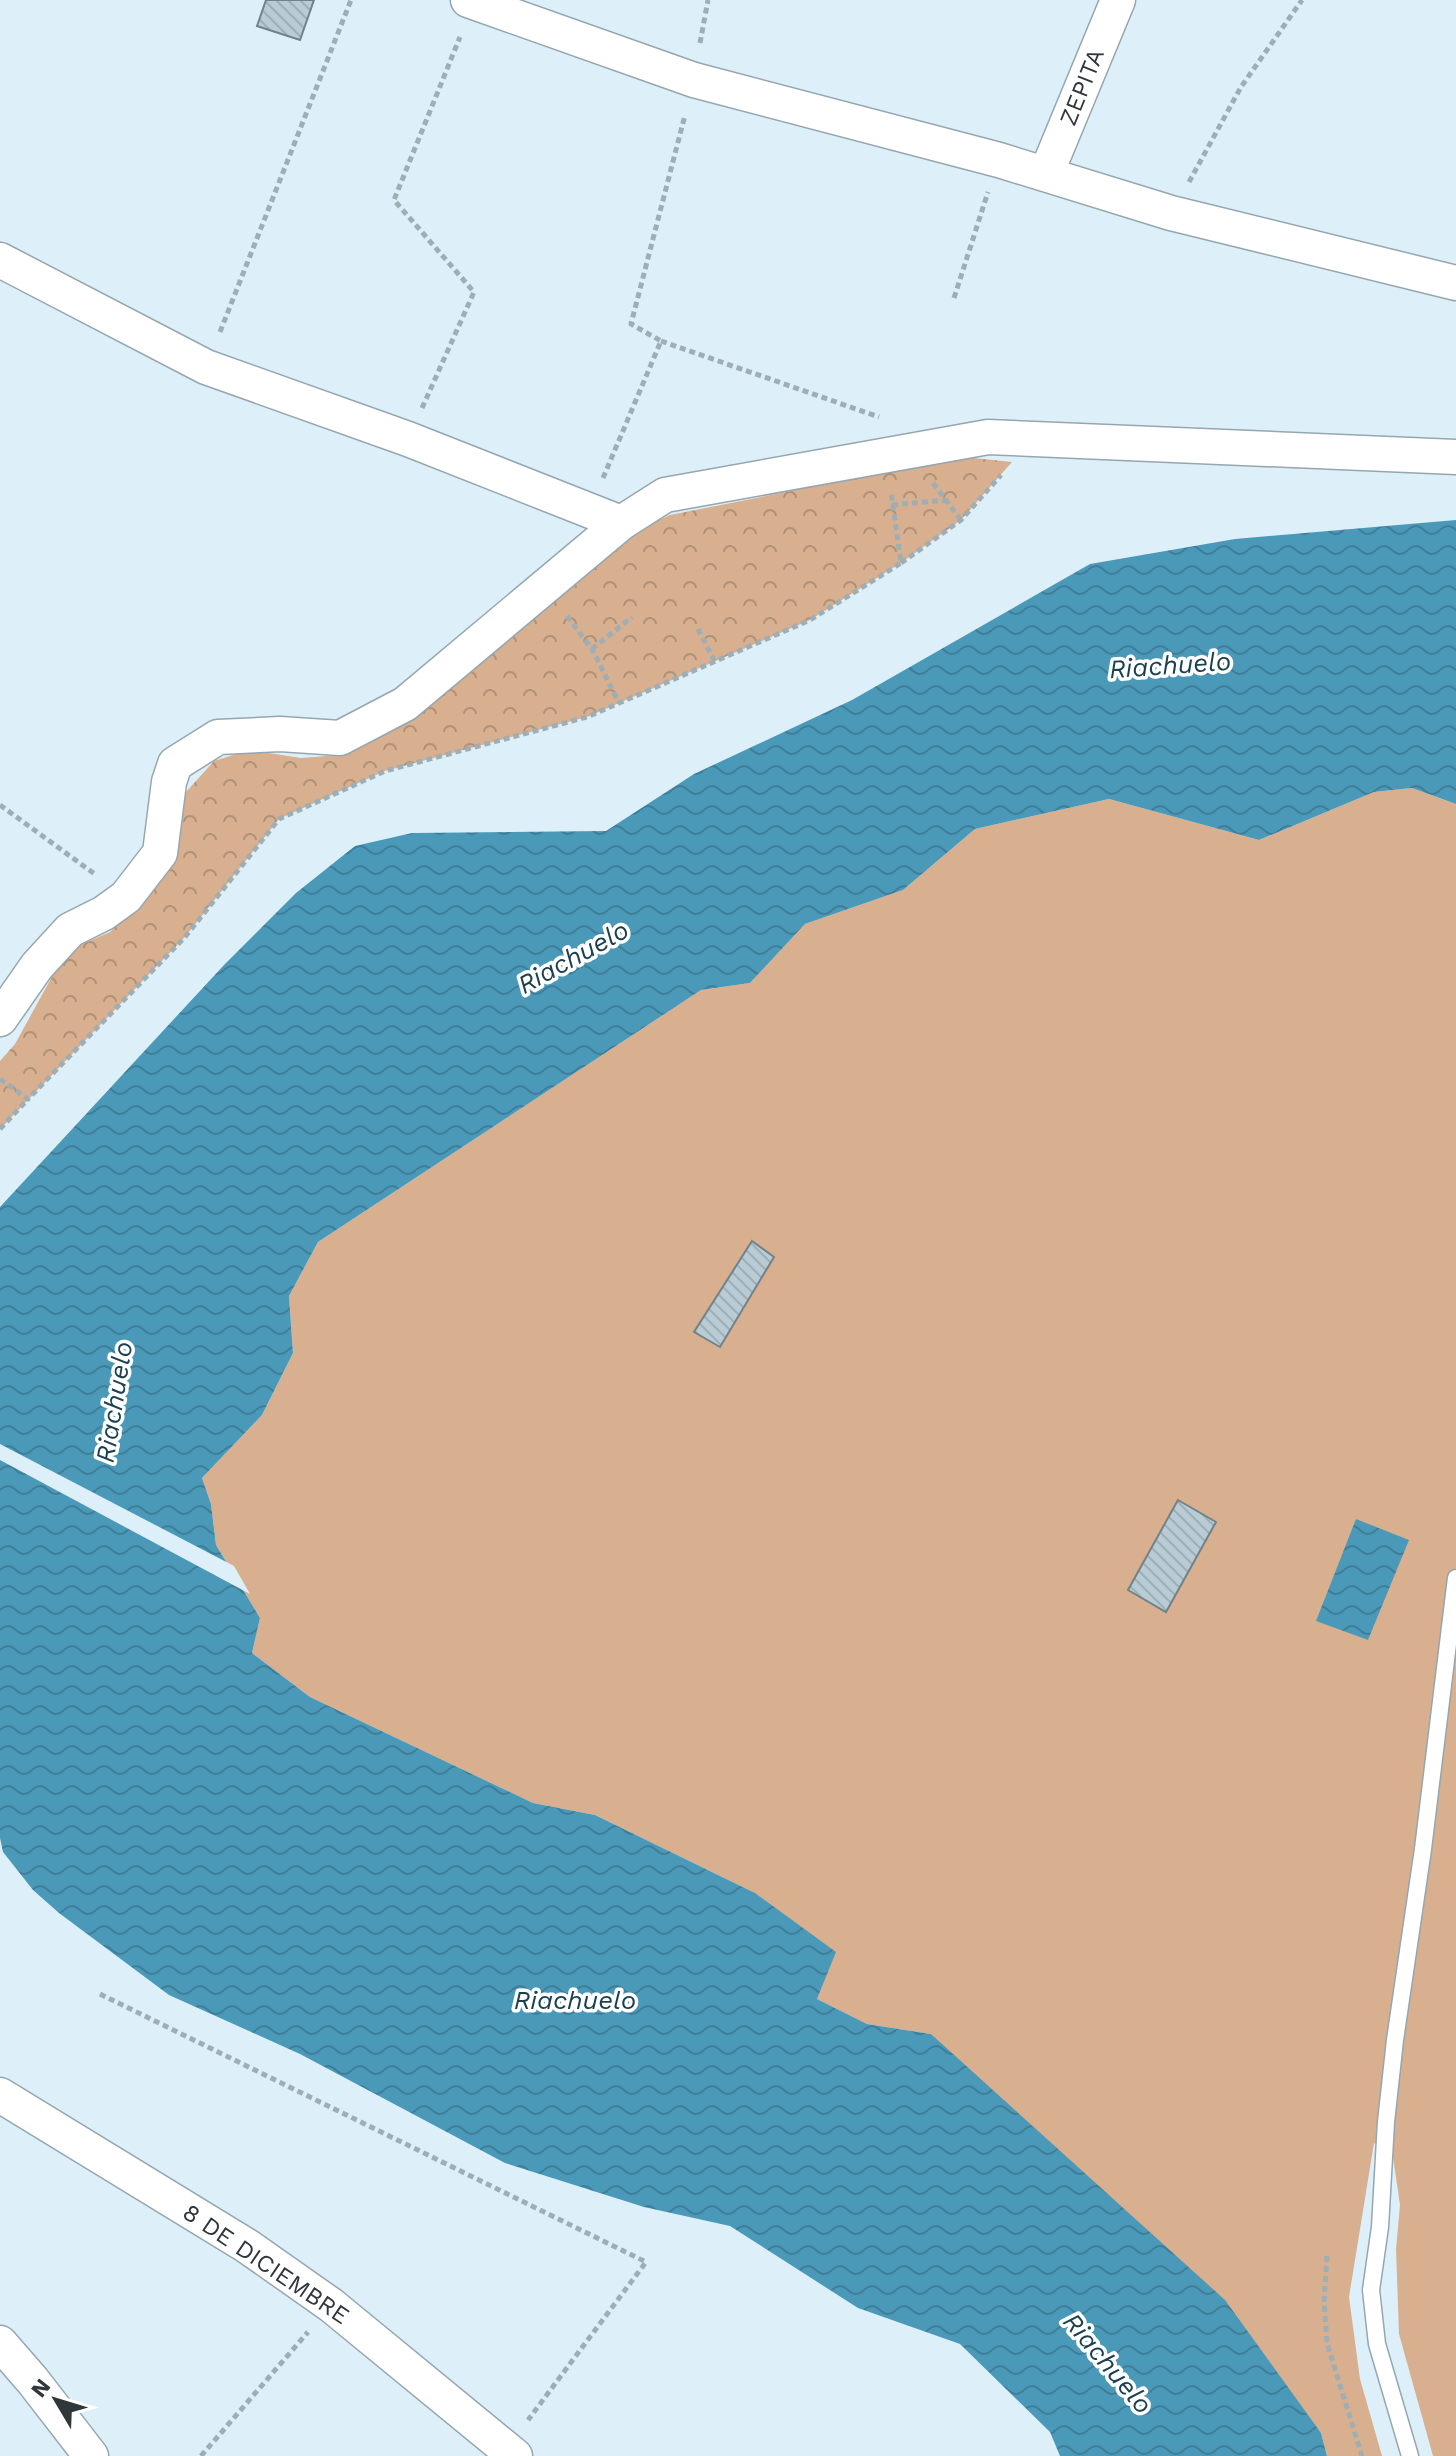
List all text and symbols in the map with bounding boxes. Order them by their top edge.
street label: ZEPITA [1054,44,1110,129]
water label: Riachuelo [1108,646,1232,684]
water label: Riachuelo [512,914,634,1000]
water label: Riachuelo [90,1339,138,1465]
water label: Riachuelo [514,1985,636,2015]
street label: 8 DE DICIEMBRE [178,2198,354,2330]
water label: Riachuelo [1057,2307,1159,2419]
north arrow [16,2360,96,2440]
text: N [26,2374,56,2402]

